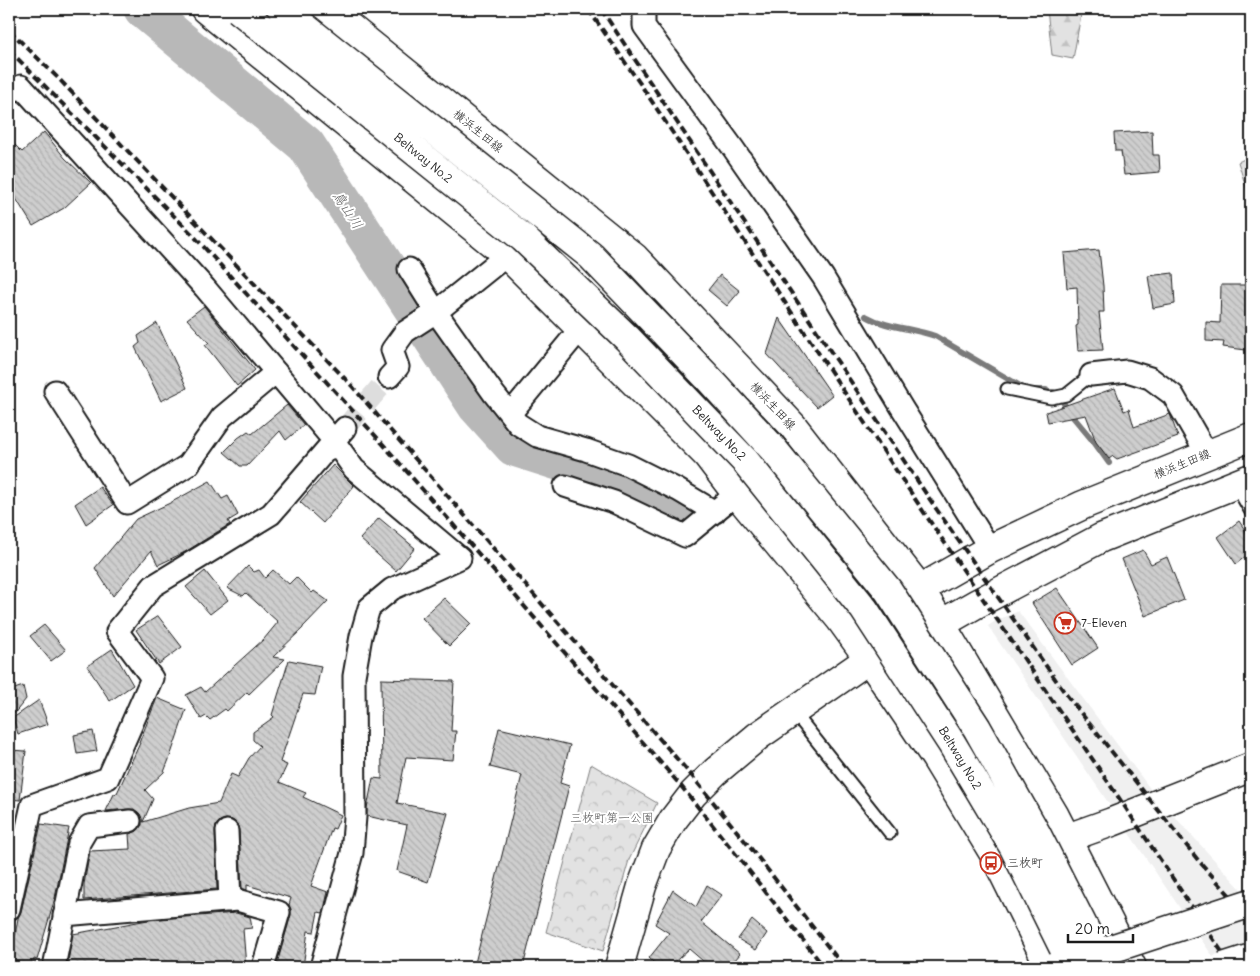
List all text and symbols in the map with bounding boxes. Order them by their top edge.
street label: 横浜生田線 [450,106,506,155]
street label: Beltway No.2 [391,129,456,186]
water label: 鳥山川 [329,187,367,233]
street label: 横浜生田線 [747,379,799,433]
street label: Beltway No.2 [689,402,750,464]
street label: 横浜生田線 [1151,445,1212,482]
supermarket icon: 7-Eleven [1053,611,1077,635]
place label: 7-Eleven [1081,615,1127,630]
street label: Beltway No.2 [936,723,985,792]
park label: 三枚町第一公園 [570,810,654,825]
bus stop icon: 三枚町 [979,851,1003,875]
place label: 三枚町 [1007,855,1043,870]
scale bar [1068,911,1132,943]
text: 20 m [1075,919,1110,938]

